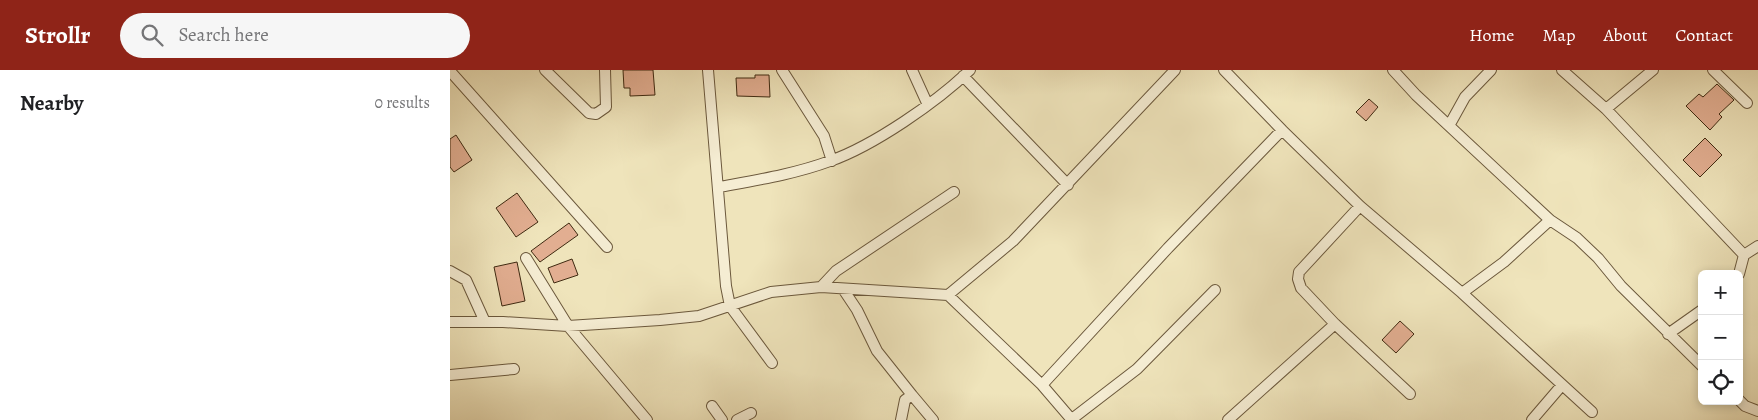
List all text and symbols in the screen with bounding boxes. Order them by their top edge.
search box [120,13,470,58]
text: Strollr [25,19,90,51]
icon: search [138,21,166,49]
text: Search here [178,22,269,48]
text: Home [1469,23,1514,47]
text: Map [1542,23,1575,47]
text: About [1603,23,1647,47]
text: Contact [1675,23,1733,47]
text: Nearby [20,89,83,117]
text: 0 results [374,92,430,114]
map controls [1698,270,1743,405]
button: + [1698,270,1743,315]
button: − [1698,315,1743,360]
button: locate [1698,360,1743,405]

